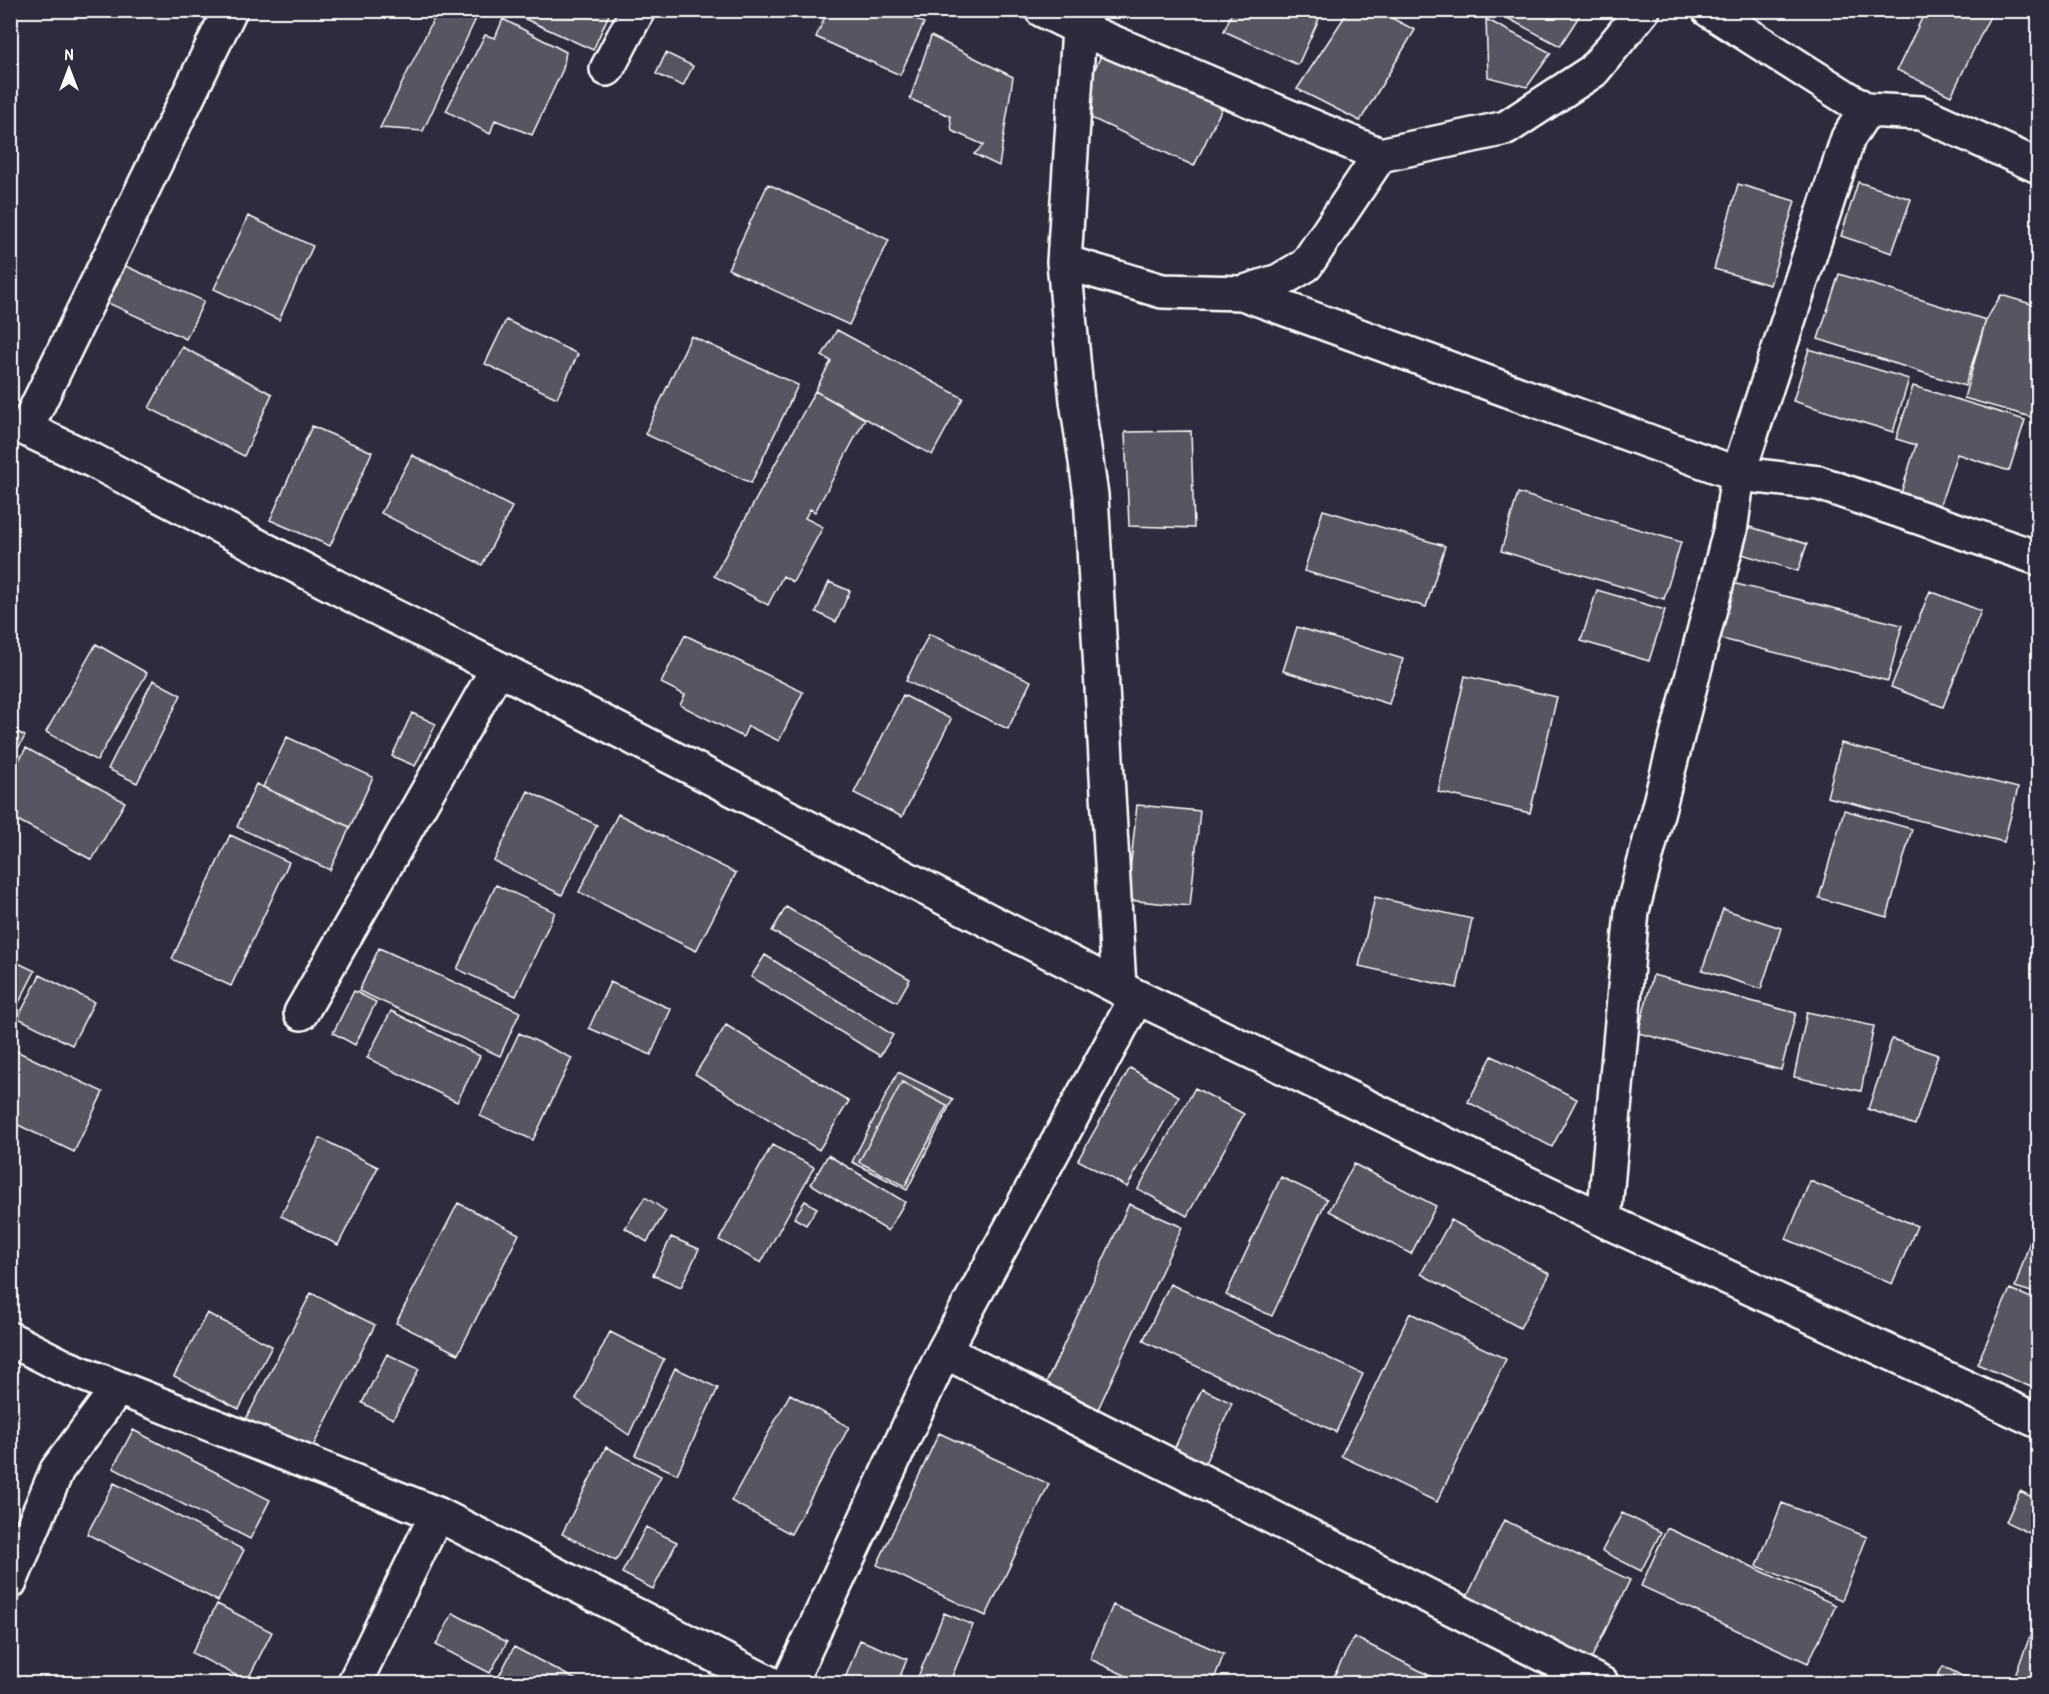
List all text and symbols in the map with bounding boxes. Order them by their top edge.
north arrow [39,39,99,99]
text: N [65,43,74,65]

